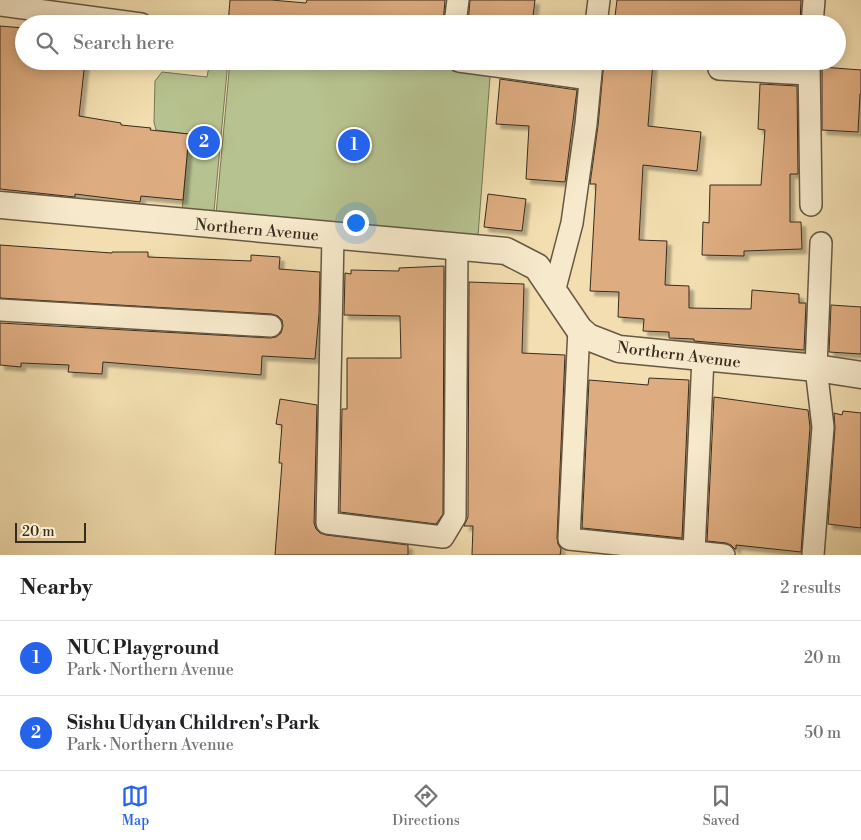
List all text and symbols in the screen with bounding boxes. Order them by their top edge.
search box [15,15,846,70]
icon: search [33,29,61,57]
text: Search here [73,31,174,55]
pin: 2 [188,123,220,161]
pin: 1 [338,126,370,164]
your location [343,210,369,236]
street label: Northern Avenue [194,215,320,245]
street label: Northern Avenue [616,337,742,372]
scale bar [15,520,86,543]
text: 20 m [22,523,54,541]
text: Nearby [20,575,93,601]
text: 2 results [780,578,841,598]
text: NUC Playground [67,636,219,660]
text: 1 [32,648,40,668]
text: 20 m [804,648,841,668]
text: Park · Northern Avenue [67,660,234,680]
text: Sishu Udyan Children's Park [67,711,320,735]
text: 2 [31,723,41,743]
text: 50 m [804,723,841,743]
text: Park · Northern Avenue [67,735,234,755]
tab: Map [121,782,149,830]
tab: Directions [392,782,460,830]
tab: Saved [703,782,740,830]

